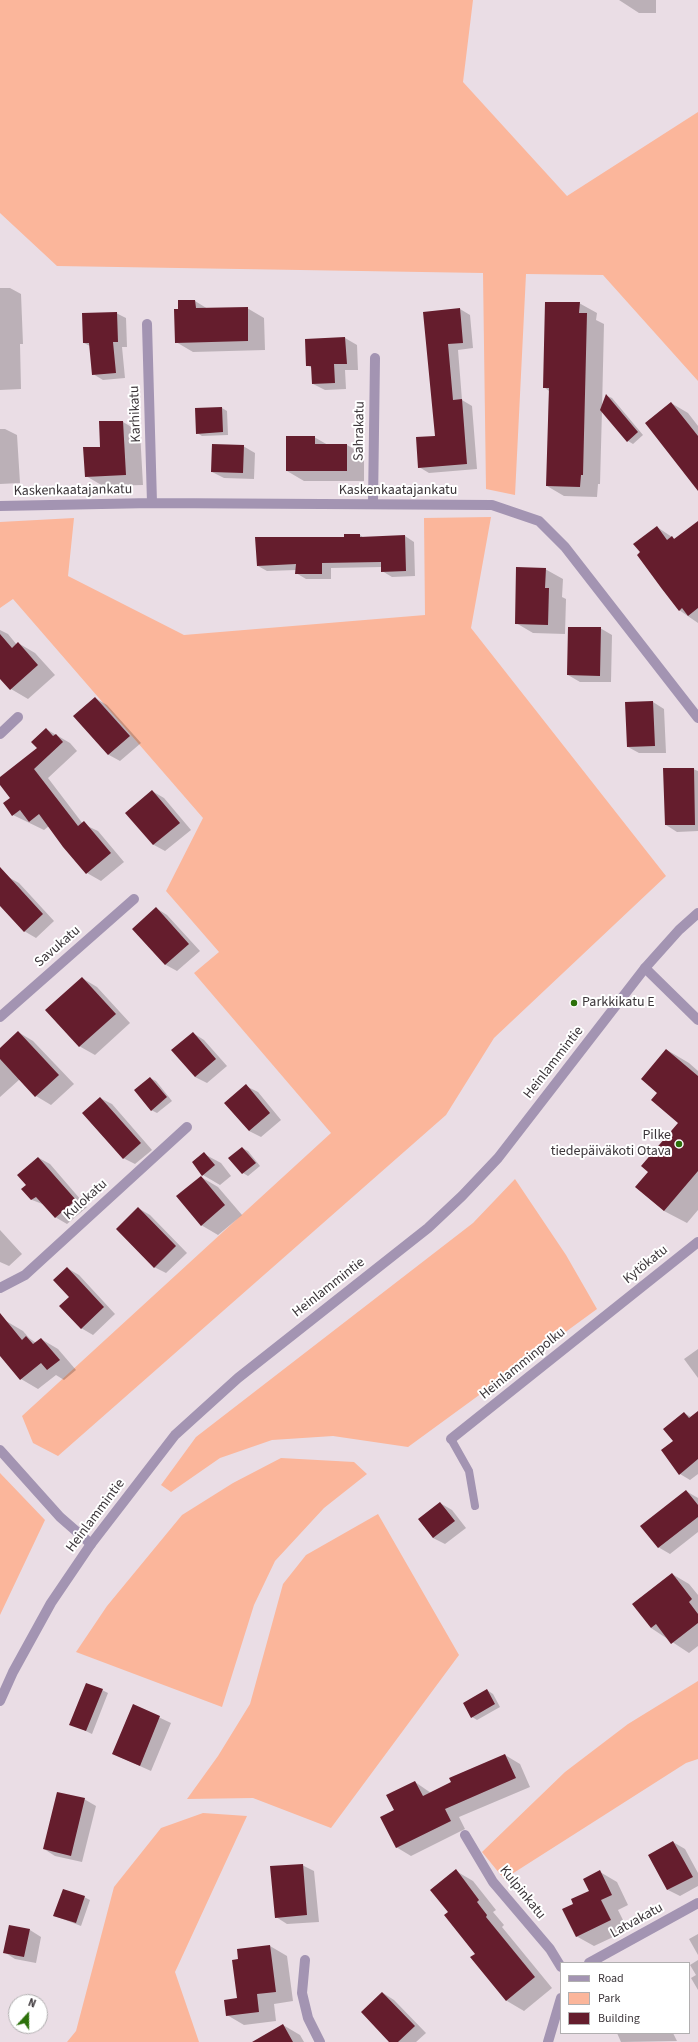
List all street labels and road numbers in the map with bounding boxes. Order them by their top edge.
street label: Karhikatu [127,385,145,443]
street label: Sahrakatu [351,401,369,461]
street label: Kaskenkaatajankatu [14,482,132,500]
street label: Kaskenkaatajankatu [339,483,457,499]
street label: Savukatu [32,923,84,971]
street label: Heinlammintie [521,1023,587,1103]
street label: Kulokatu [61,1176,111,1224]
street label: Kytökatu [620,1242,672,1288]
street label: Heinlammintie [289,1255,369,1321]
street label: Heinlamminpolku [477,1324,569,1404]
street label: Heinlammintie [63,1476,129,1556]
street label: Kulpinkatu [495,1863,549,1923]
street label: Latvakatu [608,1900,666,1942]

